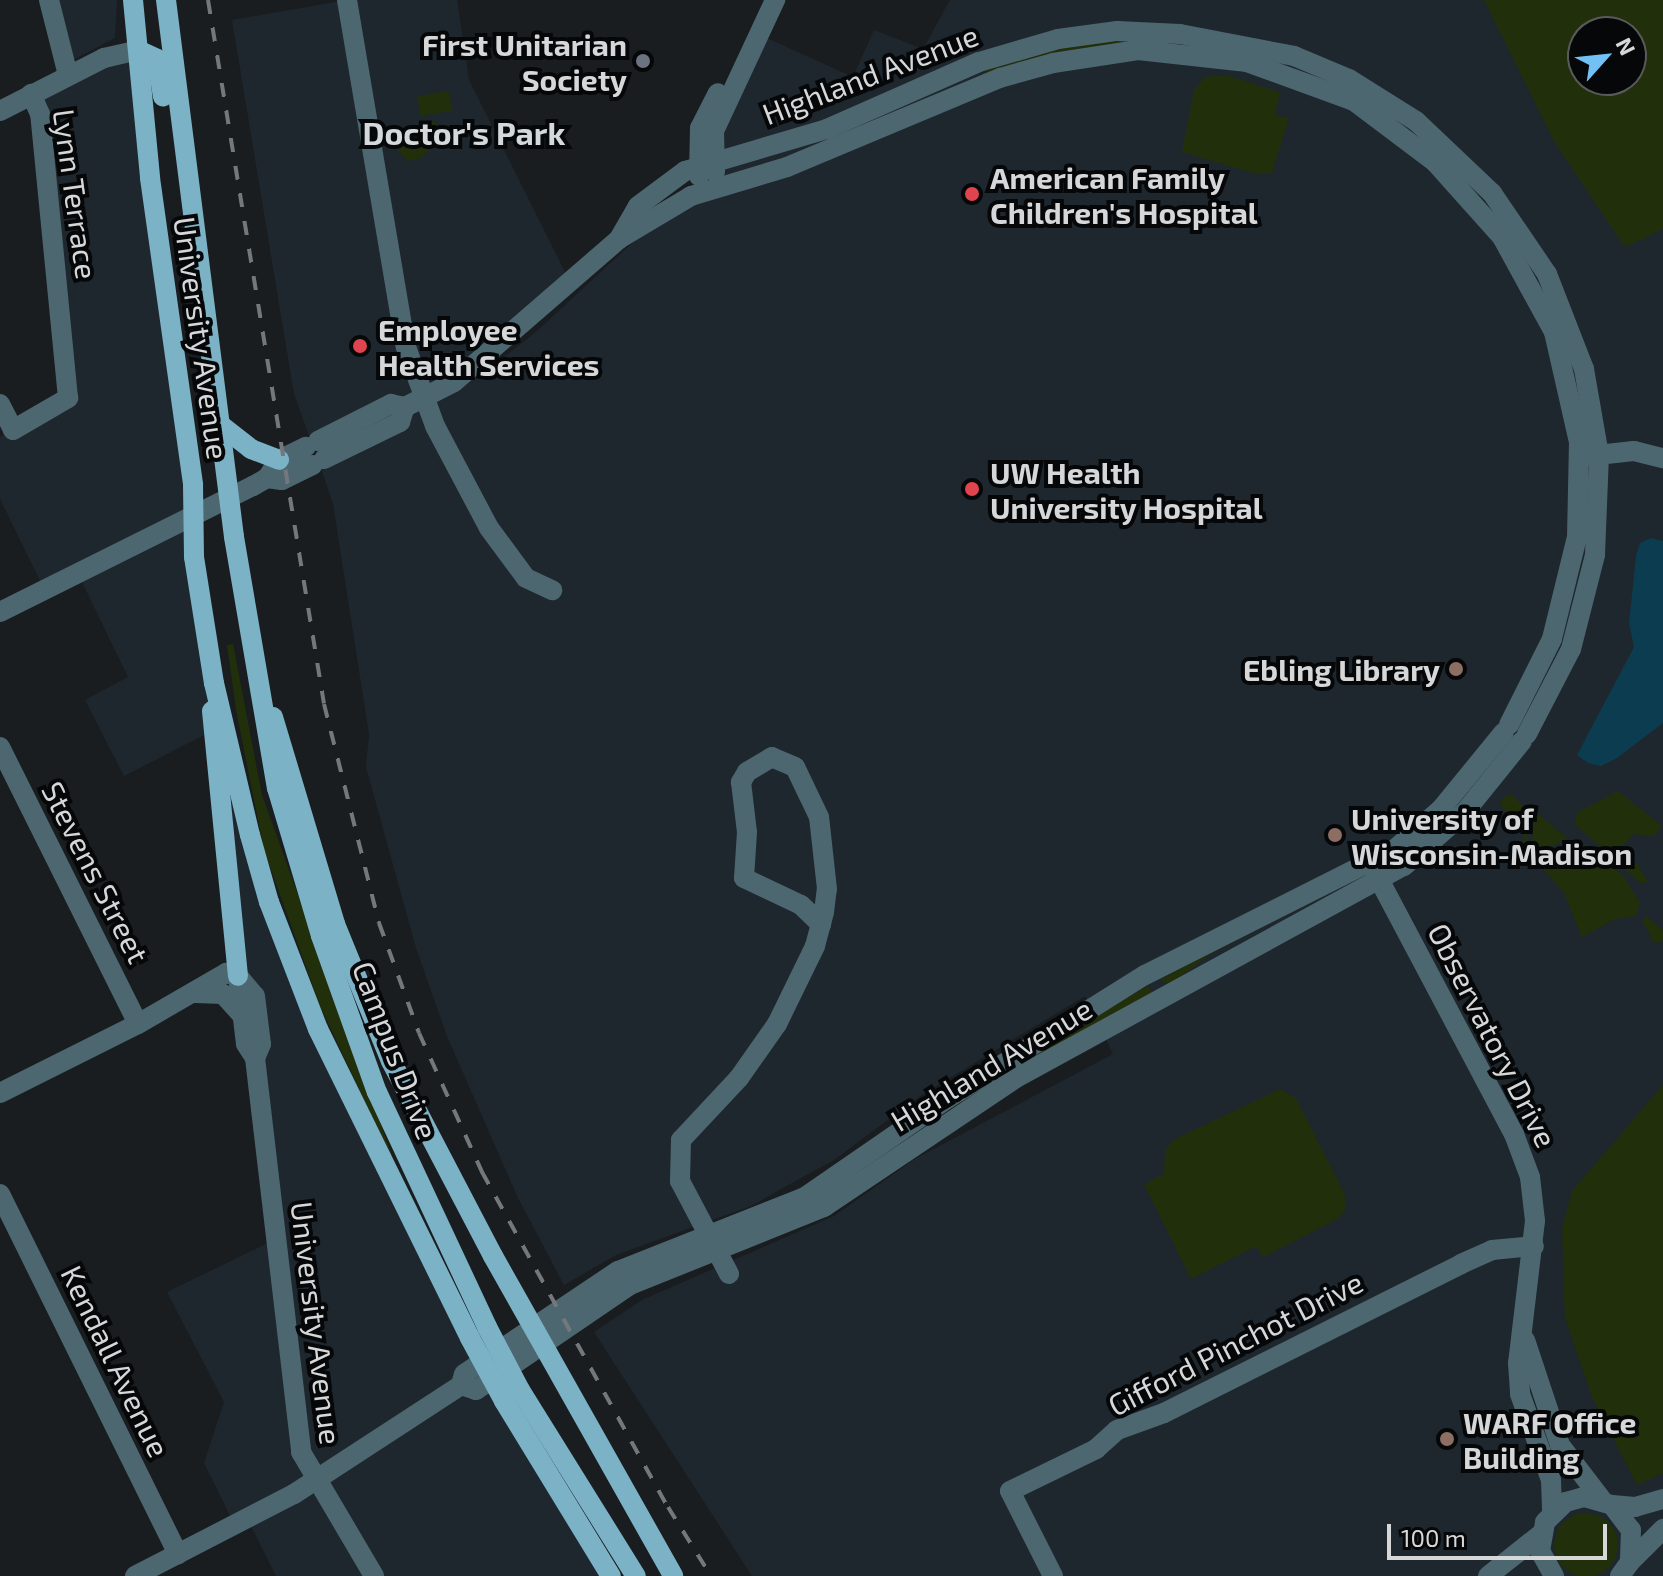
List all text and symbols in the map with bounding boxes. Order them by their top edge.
street label: Highland Avenue [757,16,983,132]
north arrow [1567,16,1647,96]
place label: First Unitarian Society [422,26,627,96]
text: N [1611,33,1642,59]
marker: First Unitarian Society [634,52,652,70]
street label: Lynn Terrace [46,106,106,282]
district label: Doctor's Park [363,113,565,151]
place label: American Family Children's Hospital [990,159,1258,230]
marker: American Family Children's Hospital [961,183,983,205]
street label: University Avenue [167,214,237,462]
place label: Employee Health Services [378,311,600,382]
marker: Employee Health Services [349,335,371,357]
place label: UW Health University Hospital [990,454,1263,524]
marker: UW Health University Hospital [961,478,983,500]
place label: Ebling Library [1243,651,1440,687]
marker: Ebling Library [1447,660,1465,678]
street label: Stevens Street [35,775,157,969]
place label: University of Wisconsin-Madison [1351,800,1632,870]
marker: University of Wisconsin-Madison [1326,826,1344,844]
street label: Observatory Drive [1421,917,1565,1153]
street label: Campus Drive [346,956,446,1144]
street label: Highland Avenue [884,990,1098,1138]
street label: University Avenue [284,1199,350,1447]
street label: Kendall Avenue [54,1259,178,1463]
street label: Gifford Pinchot Drive [1102,1263,1368,1423]
place label: WARF Office Building [1463,1404,1637,1474]
marker: WARF Office Building [1438,1430,1456,1448]
scale bar [1391,1508,1611,1558]
text: 100 m [1401,1523,1466,1552]

